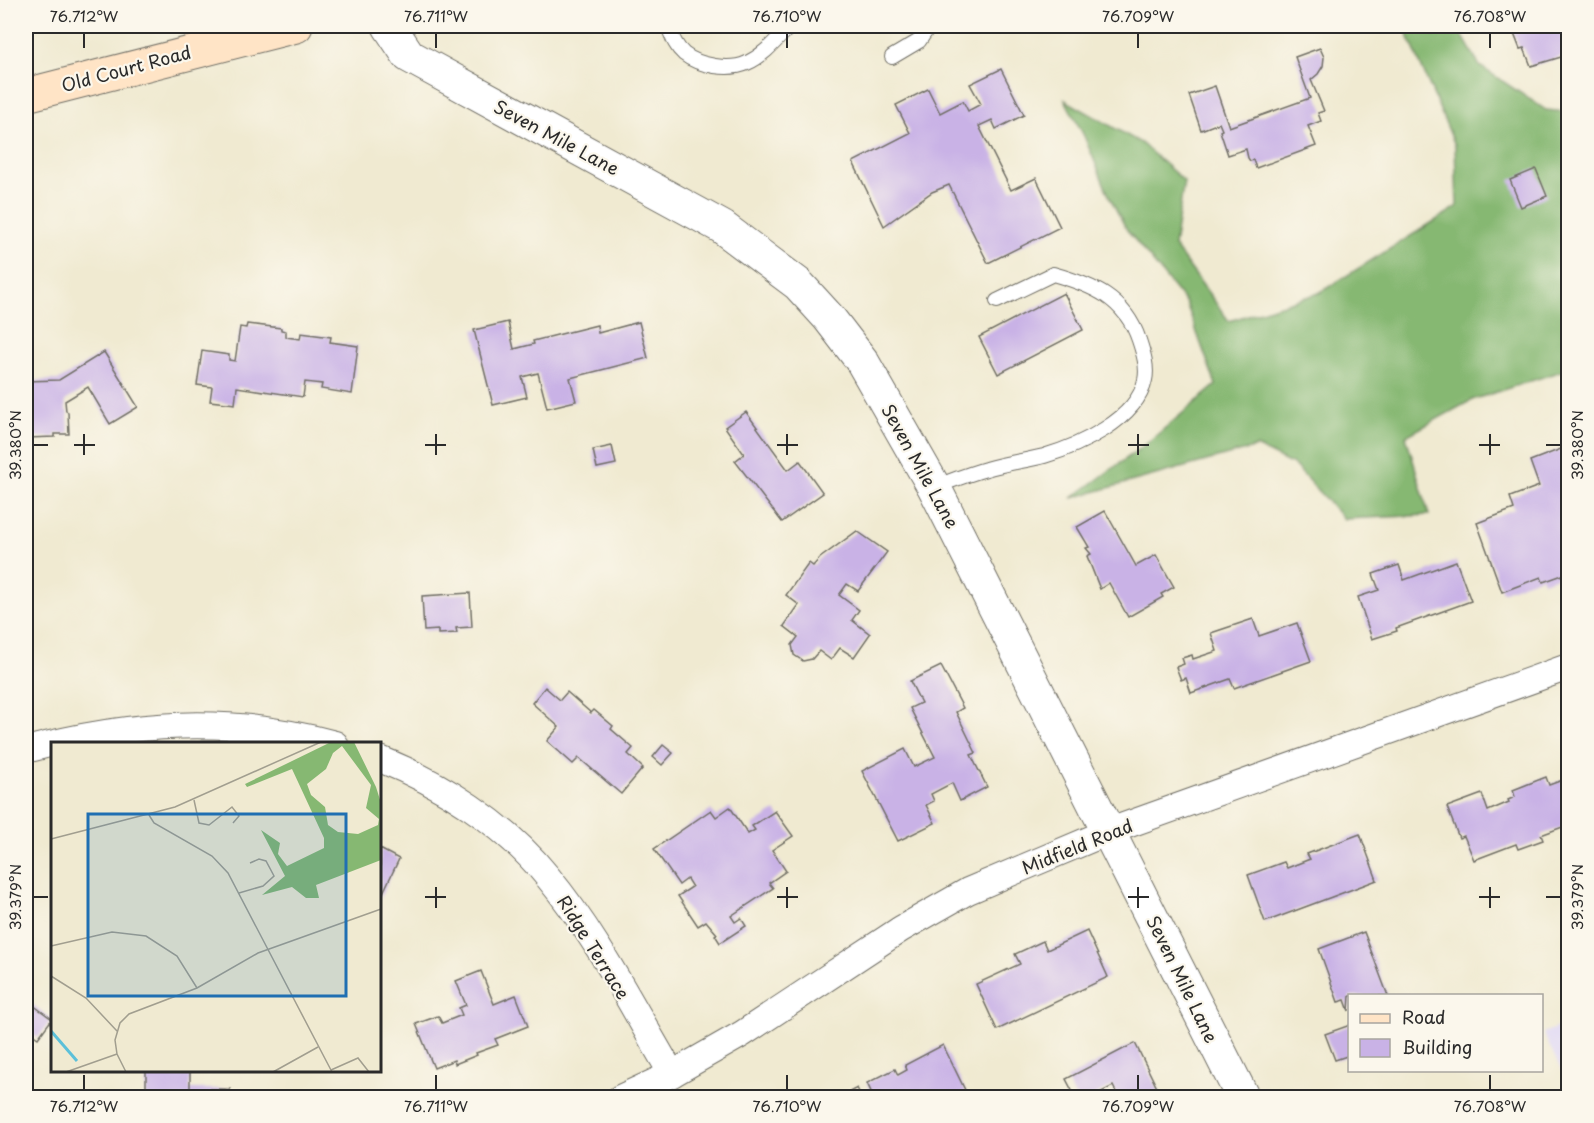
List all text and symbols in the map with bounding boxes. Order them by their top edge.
text: 76.712°W [50,4,119,27]
text: 76.711°W [404,4,469,27]
text: 76.710°W [752,4,822,27]
text: 76.709°W [1102,4,1175,27]
text: 76.708°W [1454,4,1527,27]
street label: Old Court Road [58,38,194,98]
street label: Seven Mile Lane [489,93,625,182]
street label: Seven Mile Lane [876,399,967,533]
text: 39.380°N [3,410,26,480]
text: 39.380°N [1565,410,1588,480]
inset map [51,742,381,1072]
street label: Midfield Road [1017,811,1137,881]
text: 39.379°N [3,864,26,930]
text: 39.379°N [1565,864,1588,930]
street label: Ridge Terrace [551,890,637,1004]
street label: Seven Mile Lane [1140,911,1226,1047]
legend [1348,994,1543,1072]
text: Road [1402,1003,1446,1030]
text: Building [1402,1033,1472,1060]
text: 76.712°W [50,1094,119,1117]
text: 76.711°W [404,1094,469,1117]
text: 76.710°W [752,1094,822,1117]
text: 76.709°W [1102,1094,1175,1117]
text: 76.708°W [1454,1094,1527,1117]

